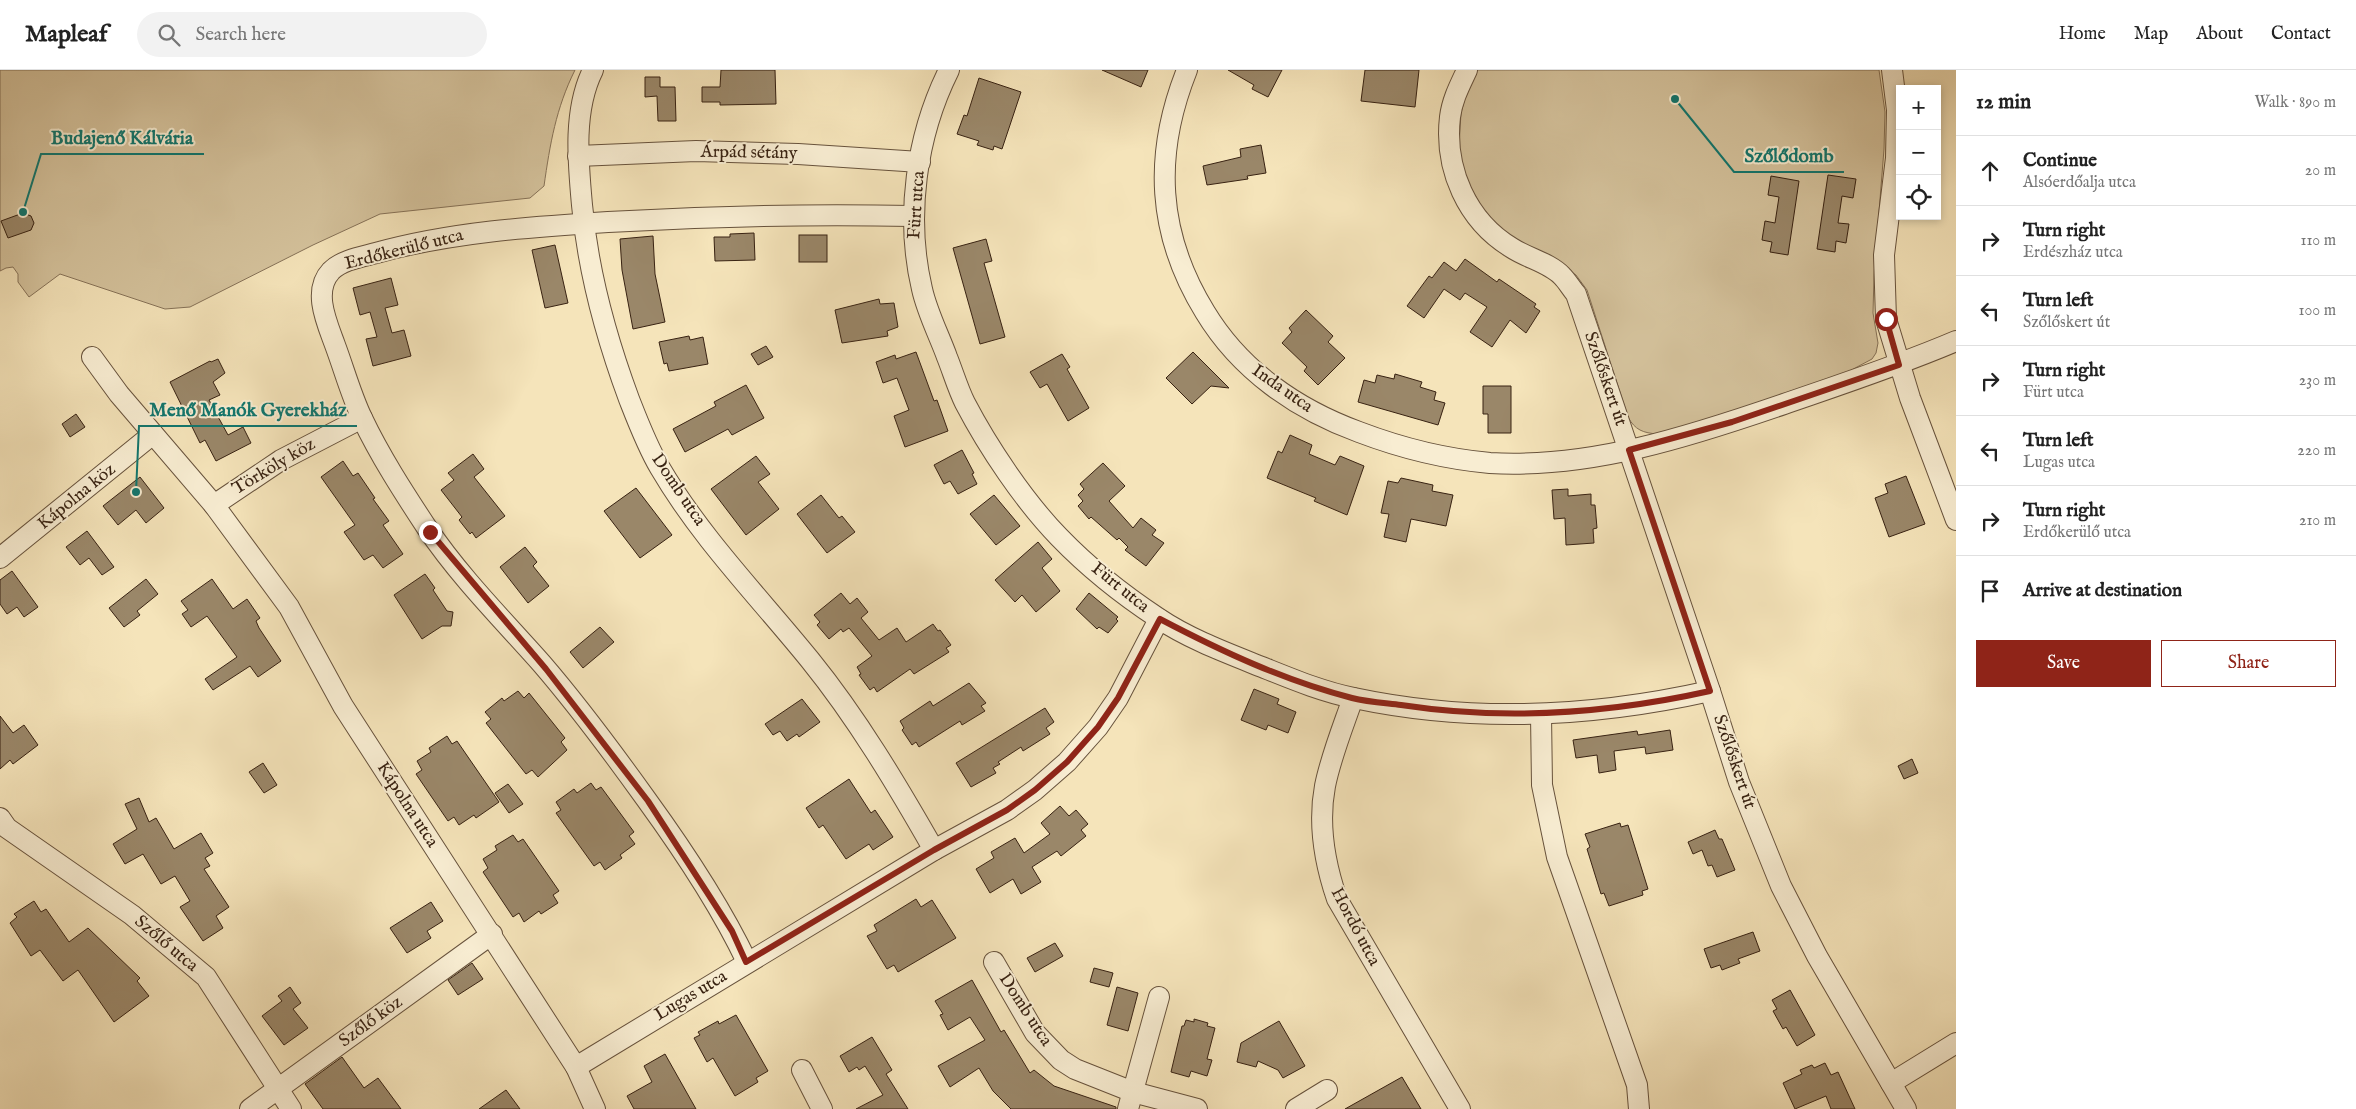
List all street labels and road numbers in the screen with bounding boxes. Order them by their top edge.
street label: Árpád sétány [699,139,798,165]
street label: Fürt utca [903,170,931,240]
street label: Erdőkerülő utca [342,224,466,276]
street label: Szőlőskert út [1578,329,1632,429]
street label: Inda utca [1247,360,1317,419]
street label: Törköly köz [228,433,320,501]
street label: Domb utca [645,449,711,531]
street label: Kápolna köz [33,459,121,535]
street label: Fürt utca [1086,558,1154,619]
street label: Szőlőskert út [1707,712,1761,812]
street label: Kápolna utca [371,758,443,852]
street label: Hordó utca [1325,884,1385,970]
street label: Szőlő utca [129,911,203,978]
street label: Lugas utca [650,965,732,1027]
street label: Domb utca [993,969,1057,1051]
street label: Szőlő köz [335,991,407,1053]

